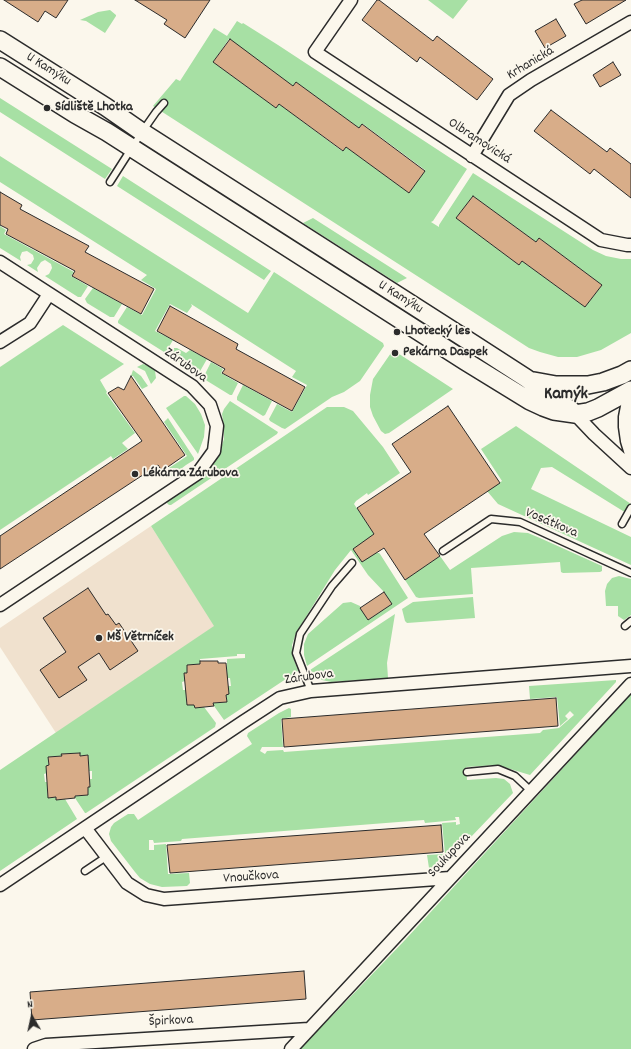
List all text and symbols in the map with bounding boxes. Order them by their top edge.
street label: Krhanická [504,43,558,85]
street label: U Kamýku [22,50,74,90]
place label: Sídliště Lhotka [55,100,133,116]
marker: Sídliště Lhotka [42,103,52,113]
street label: Olbramovická [444,115,514,169]
street label: U Kamýku [374,278,426,318]
place label: Lhotecký les [405,324,470,340]
marker: Lhotecký les [392,327,402,337]
street label: Zárubova [160,345,210,387]
place label: Pekárna Daspek [403,345,488,361]
marker: Pekárna Daspek [390,348,400,358]
district label: Kamýk [544,385,588,407]
place label: Lékárna Zárubova [143,466,238,482]
marker: Lékárna Zárubova [130,469,140,479]
street label: Vosátkova [522,505,580,543]
place label: MŠ Větrníček [107,630,174,646]
marker: MŠ Větrníček [94,633,104,643]
street label: Zárubova [284,666,334,690]
street label: Soukupova [425,830,475,882]
street label: Vnoučkova [223,868,279,888]
north arrow [12,997,52,1037]
text: N [26,997,34,1013]
street label: Špirkova [148,1012,194,1032]

